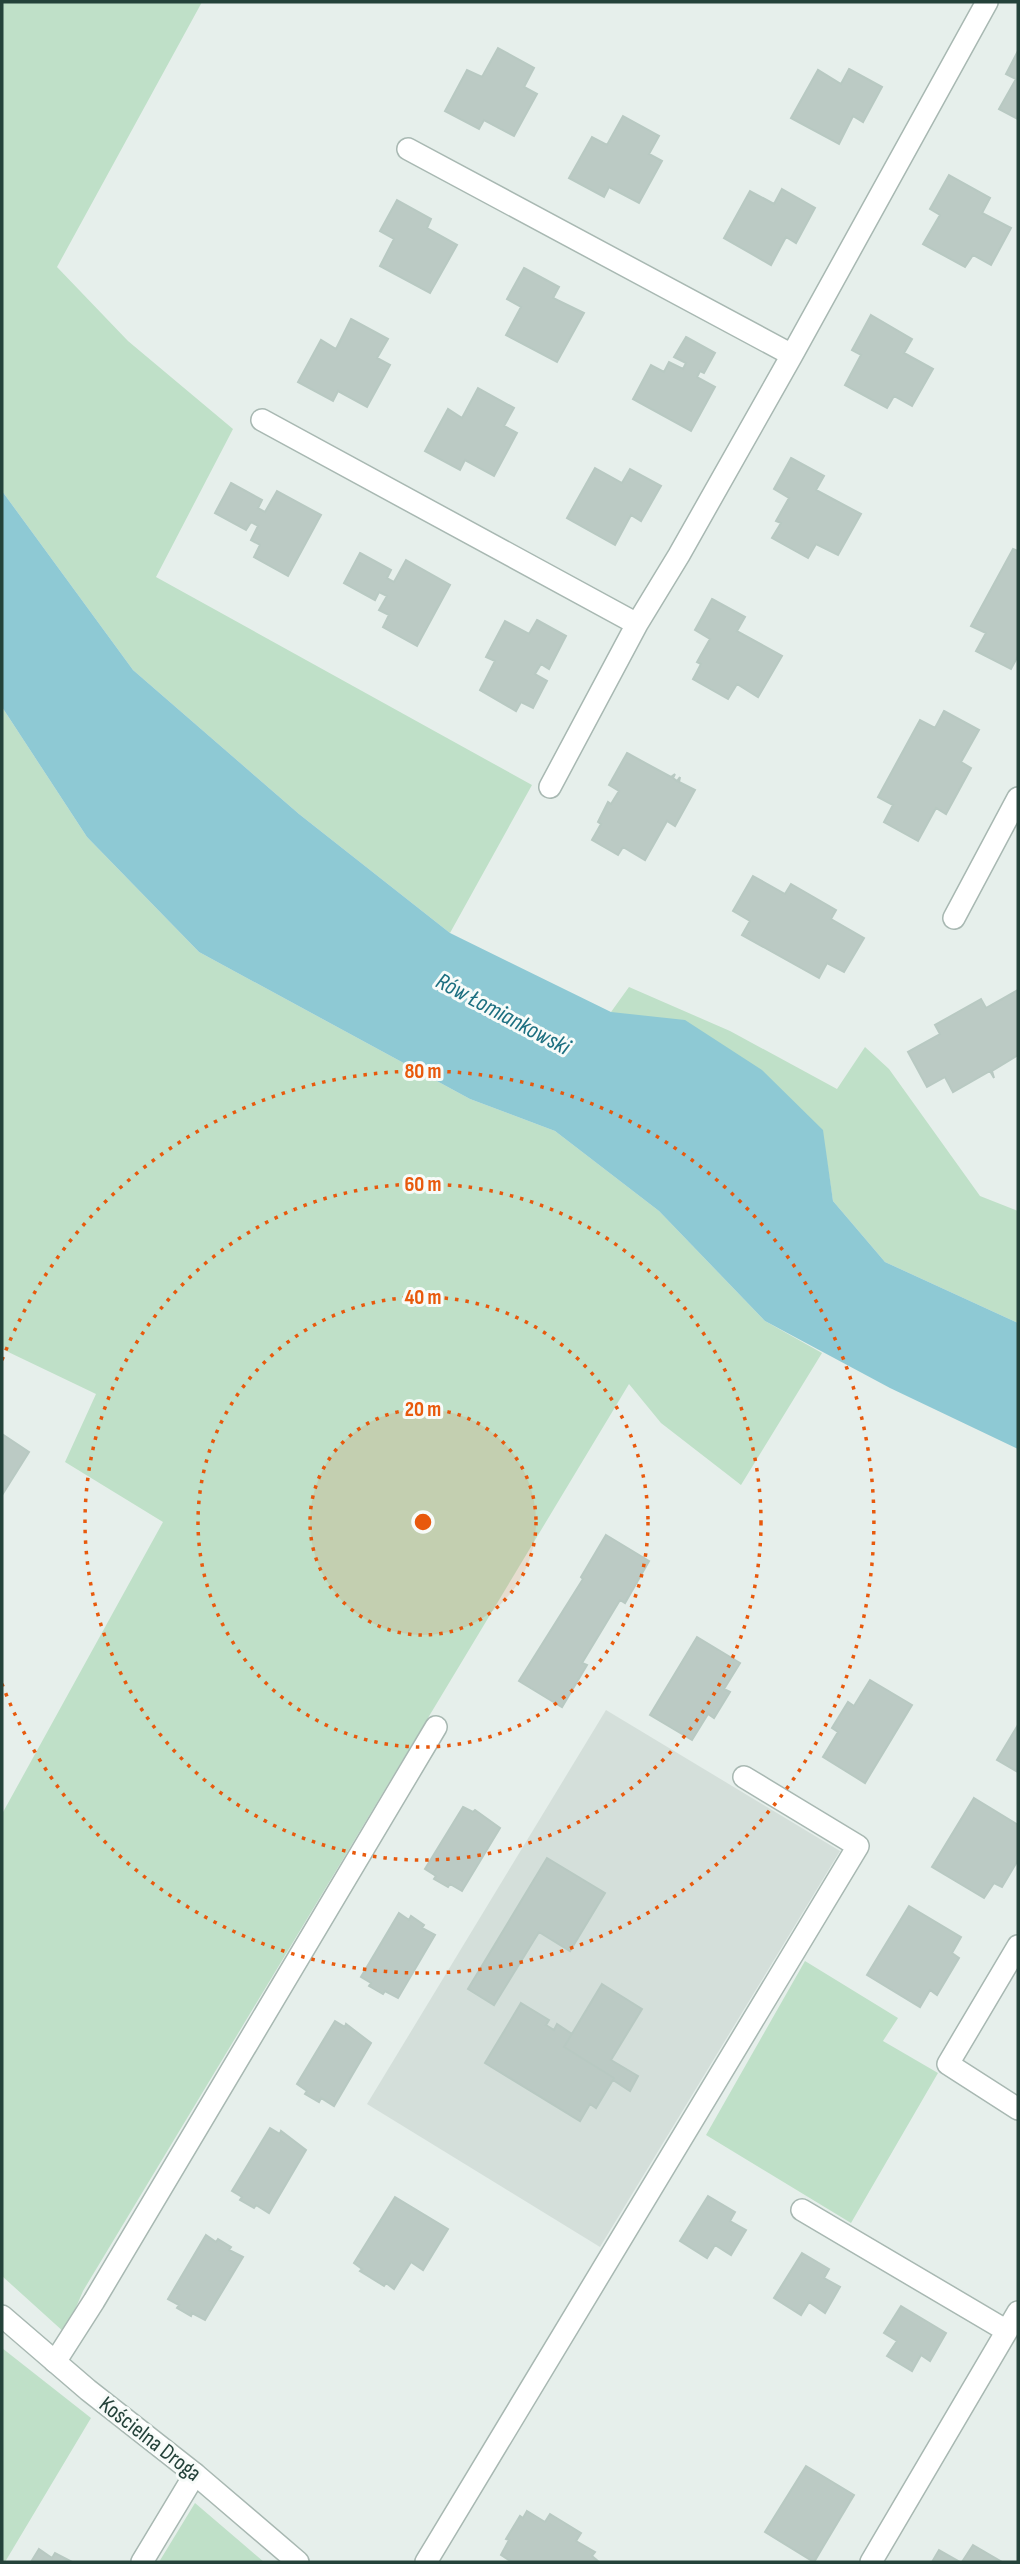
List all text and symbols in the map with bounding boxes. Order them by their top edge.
water label: Rów Łomiankowski [431,966,576,1062]
text: 80 m [404,1059,442,1084]
text: 60 m [404,1172,442,1197]
text: 40 m [405,1285,441,1310]
text: 20 m [405,1397,441,1422]
centre of rings [411,1510,435,1534]
street label: Kościelna Droga [93,2390,207,2488]

